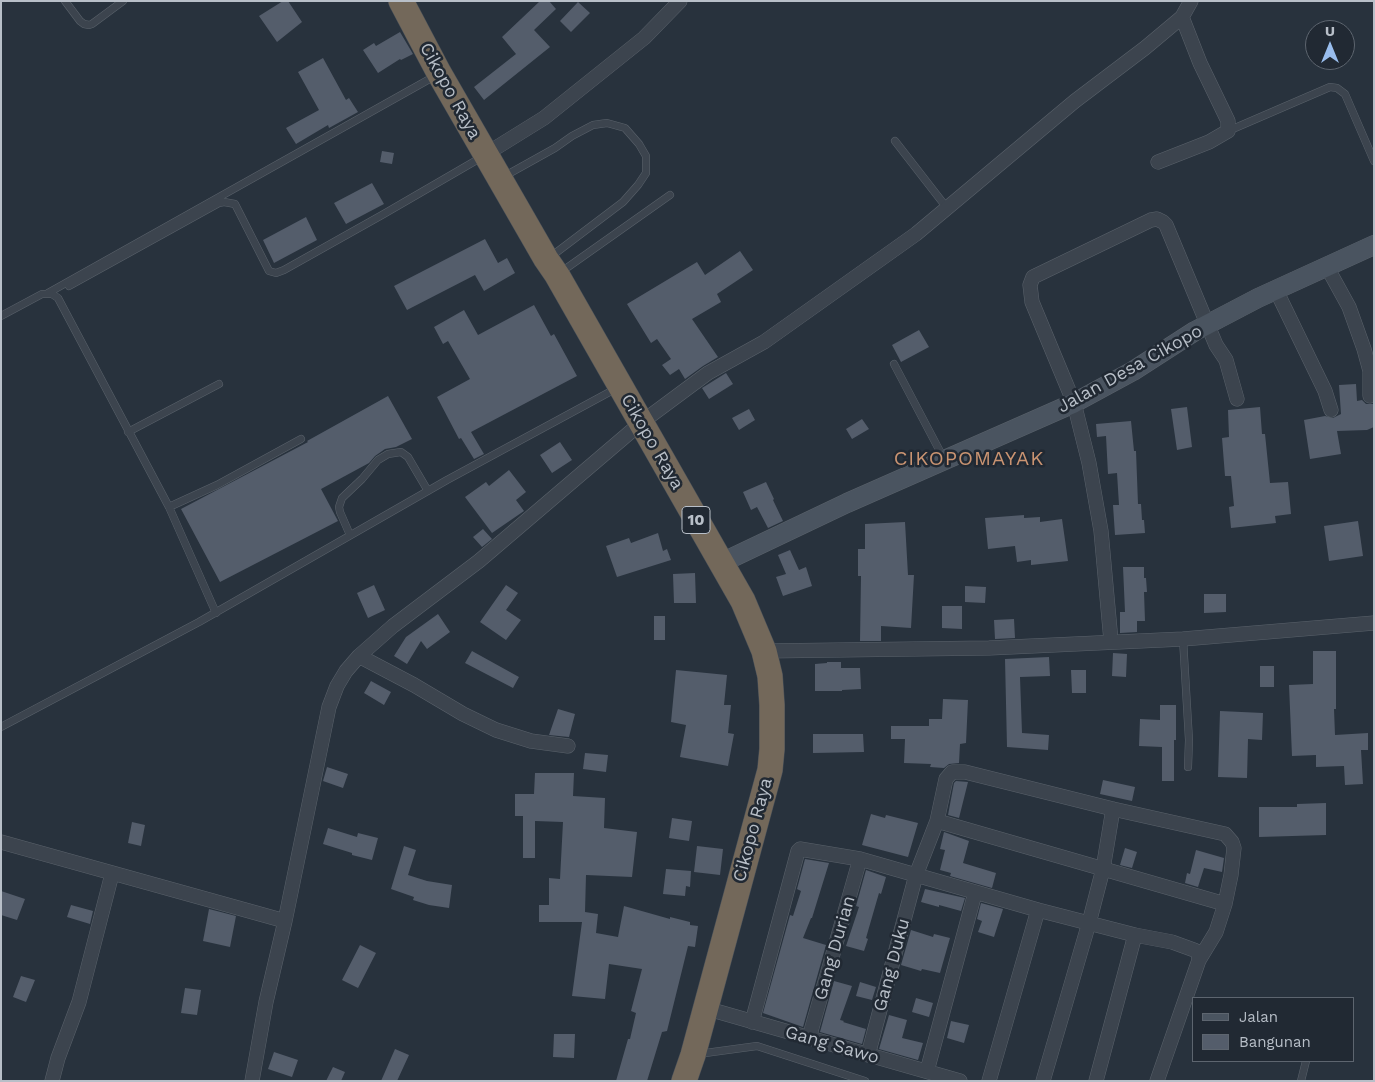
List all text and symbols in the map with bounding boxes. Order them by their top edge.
north arrow [1305,20,1355,70]
text: U [1325,23,1335,39]
street label: Cikopo Raya [415,39,485,143]
street label: Jalan Desa Cikopo [1054,320,1206,418]
street label: Cikopo Raya [616,390,688,494]
district label: CIKOPOMAYAK [892,447,1046,471]
road number: 10 [682,506,710,534]
street label: Cikopo Raya [729,776,777,884]
street label: Gang Durian [810,893,860,1003]
street label: Gang Duku [869,916,915,1014]
legend [1192,997,1355,1062]
text: Jalan [1239,1008,1278,1026]
street label: Gang Sawo [782,1021,882,1069]
text: Bangunan [1239,1033,1311,1051]

